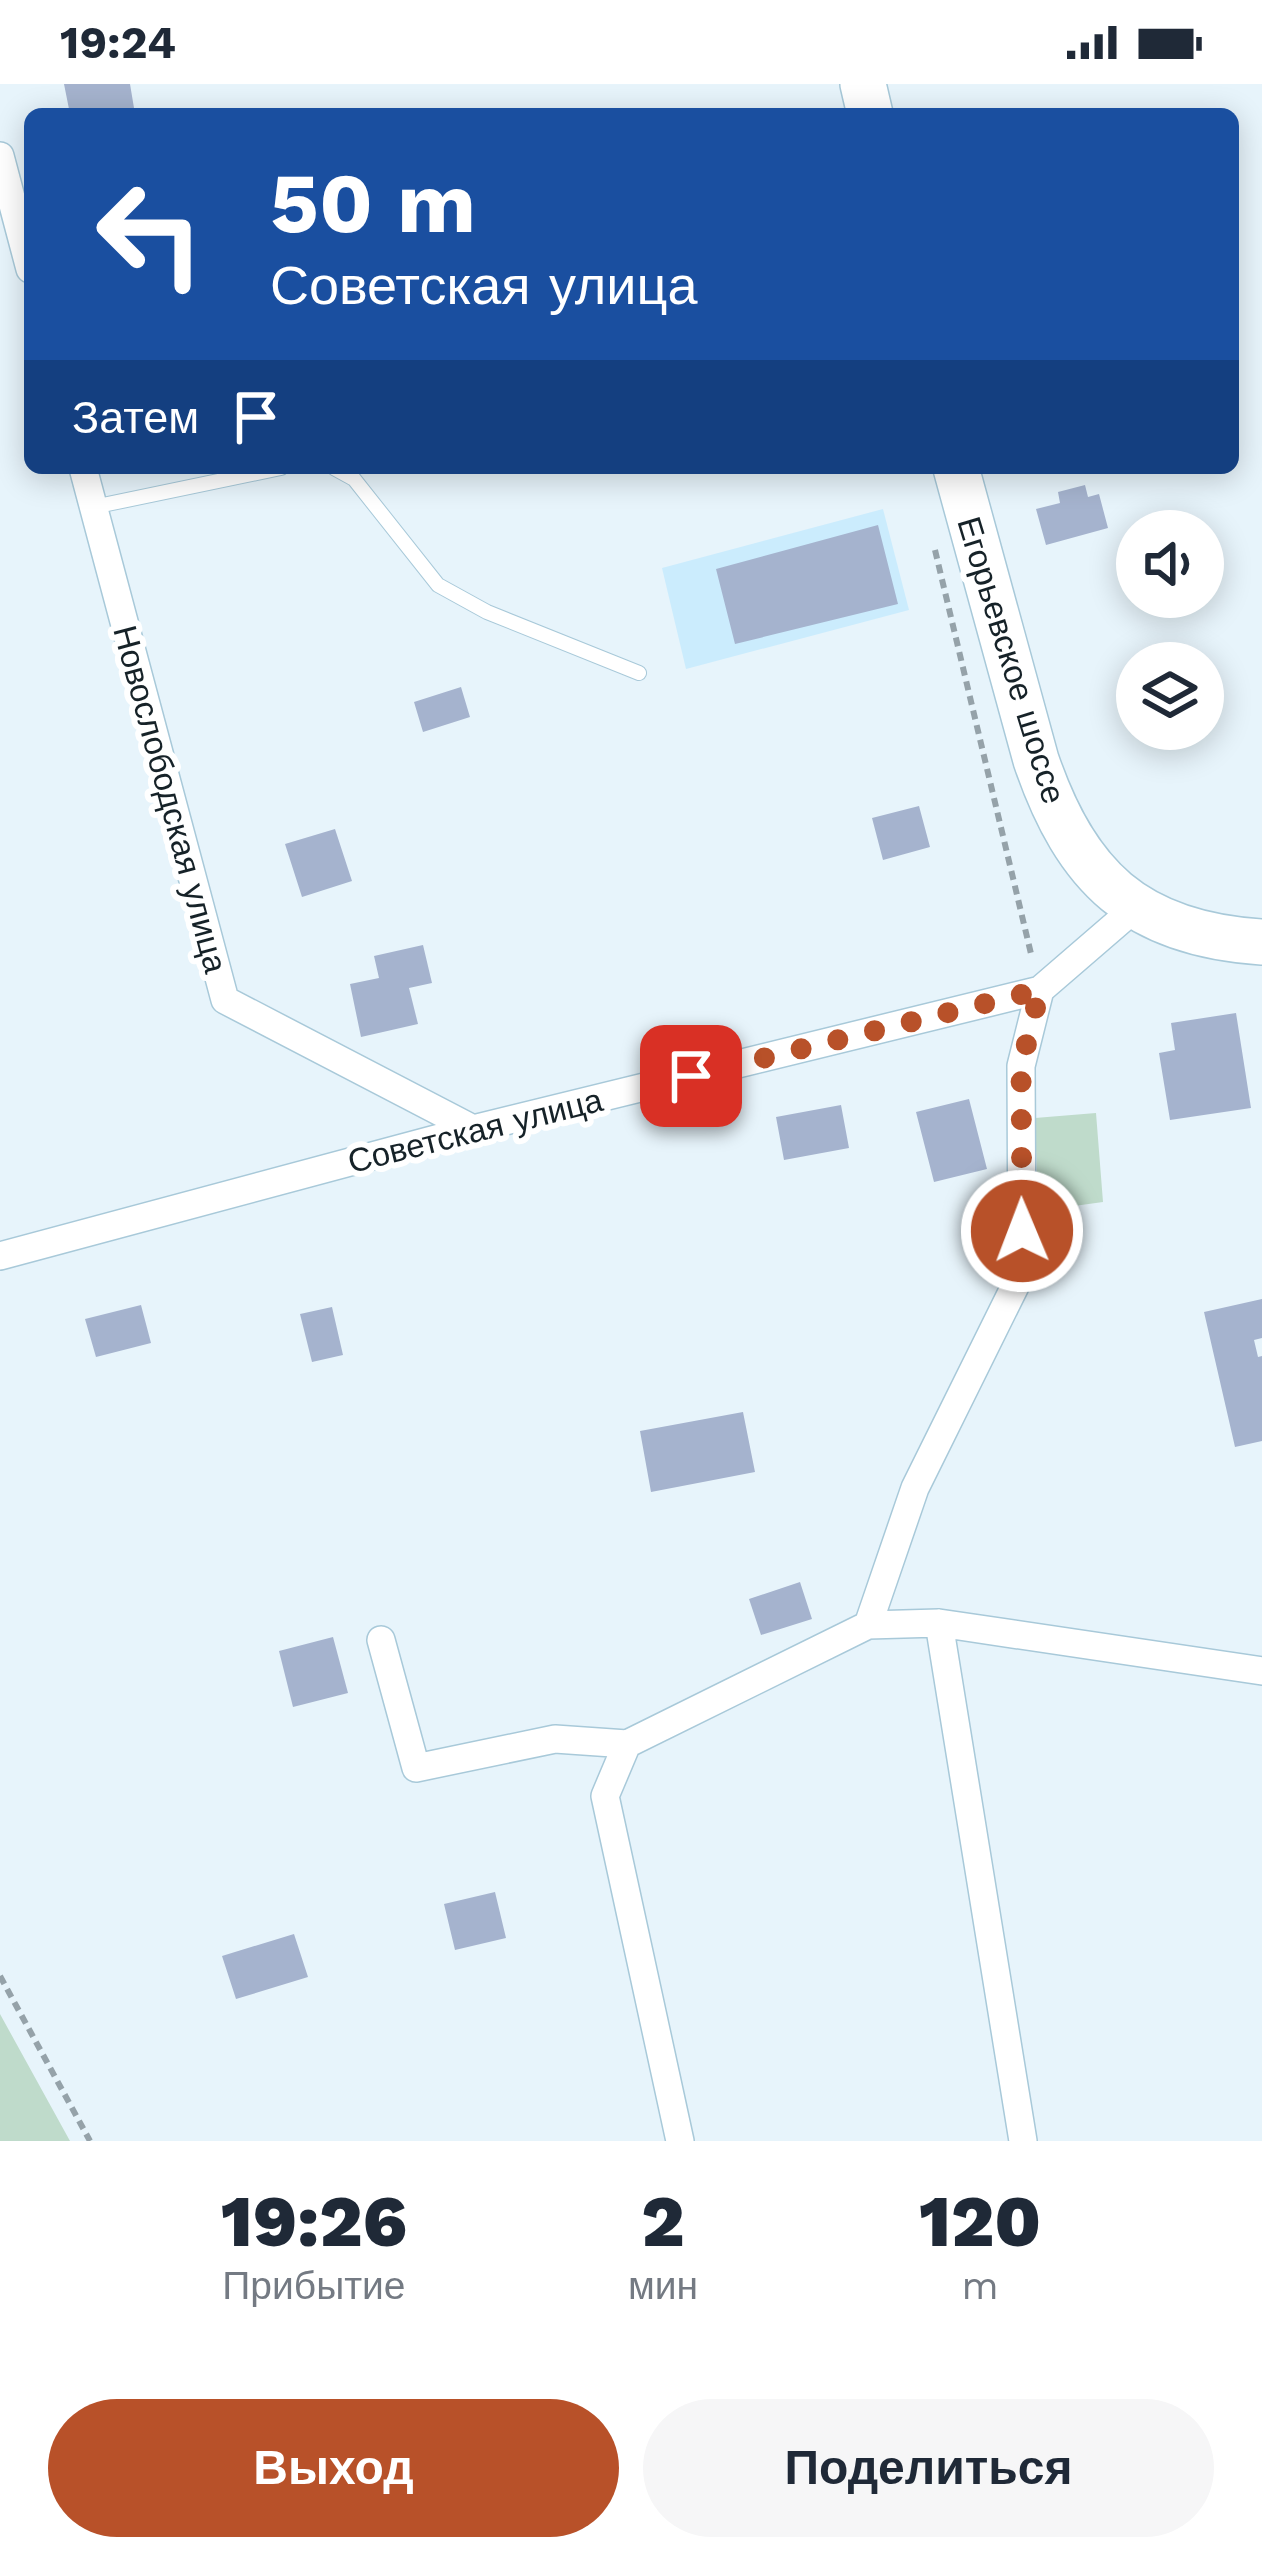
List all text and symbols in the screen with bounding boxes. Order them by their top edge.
text: 19:24 [60,16,176,69]
text: 50 m [270,154,476,252]
icon: left [72,156,228,312]
text: Советская улица [270,254,697,317]
icon: arrive [223,384,289,450]
text: Затем [72,391,199,444]
map controls [1116,510,1224,750]
button: sound [1116,510,1224,618]
street label: Егорьевское шоссе [949,512,1074,808]
street label: Новослободская улица [105,621,236,978]
button: layers [1116,642,1224,750]
pin [640,1025,742,1127]
icon: arrive [658,1043,724,1109]
street label: Советская улица [344,1080,607,1181]
position arrow [959,1168,1085,1294]
text: 19:26 [221,2179,407,2263]
text: 2 [641,2179,685,2263]
text: 120 [919,2179,1041,2263]
text: Прибытие [222,2263,406,2308]
text: мин [628,2263,698,2308]
text: m [961,2263,999,2308]
button: Выход [48,2399,619,2537]
button: Поделиться [643,2399,1214,2537]

